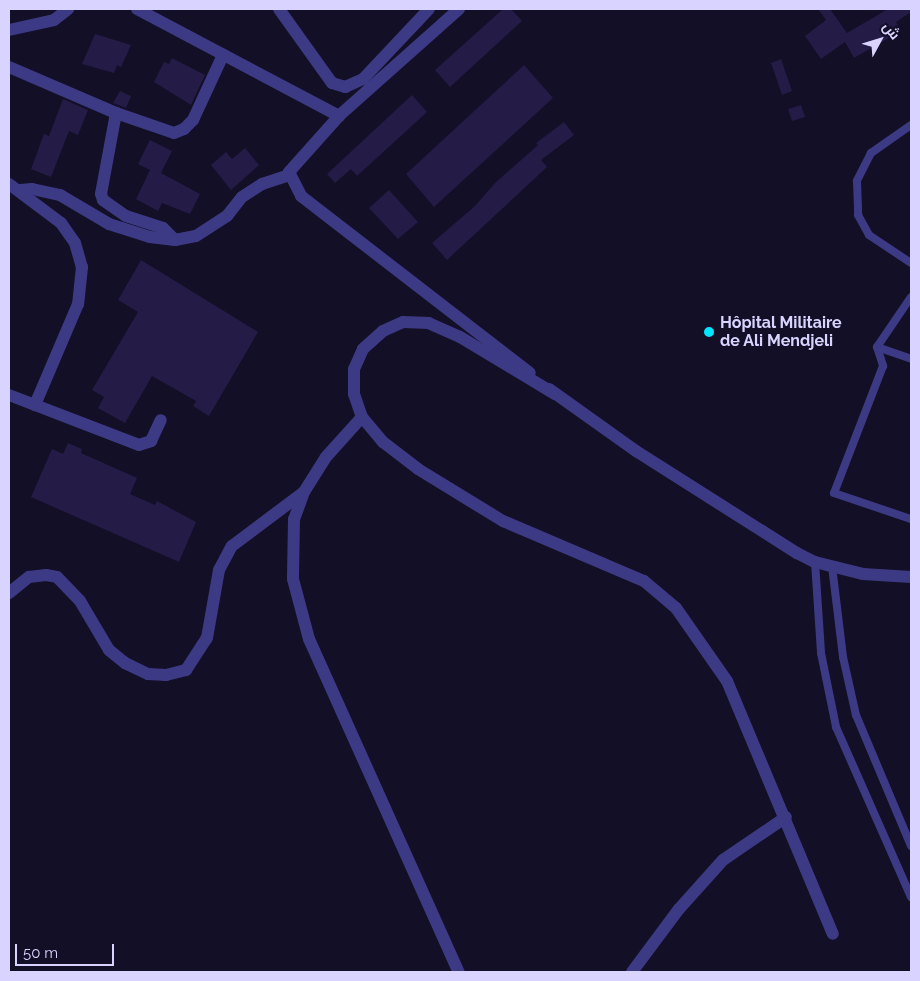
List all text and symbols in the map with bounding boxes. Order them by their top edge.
north arrow [855,15,905,65]
text: ش [880,19,904,43]
place label: Hôpital Militaire de Ali Mendjeli [720,313,842,351]
marker: Hôpital Militaire de Ali Mendjeli [702,325,716,339]
scale bar [18,934,116,966]
text: 50 m [23,944,58,962]

